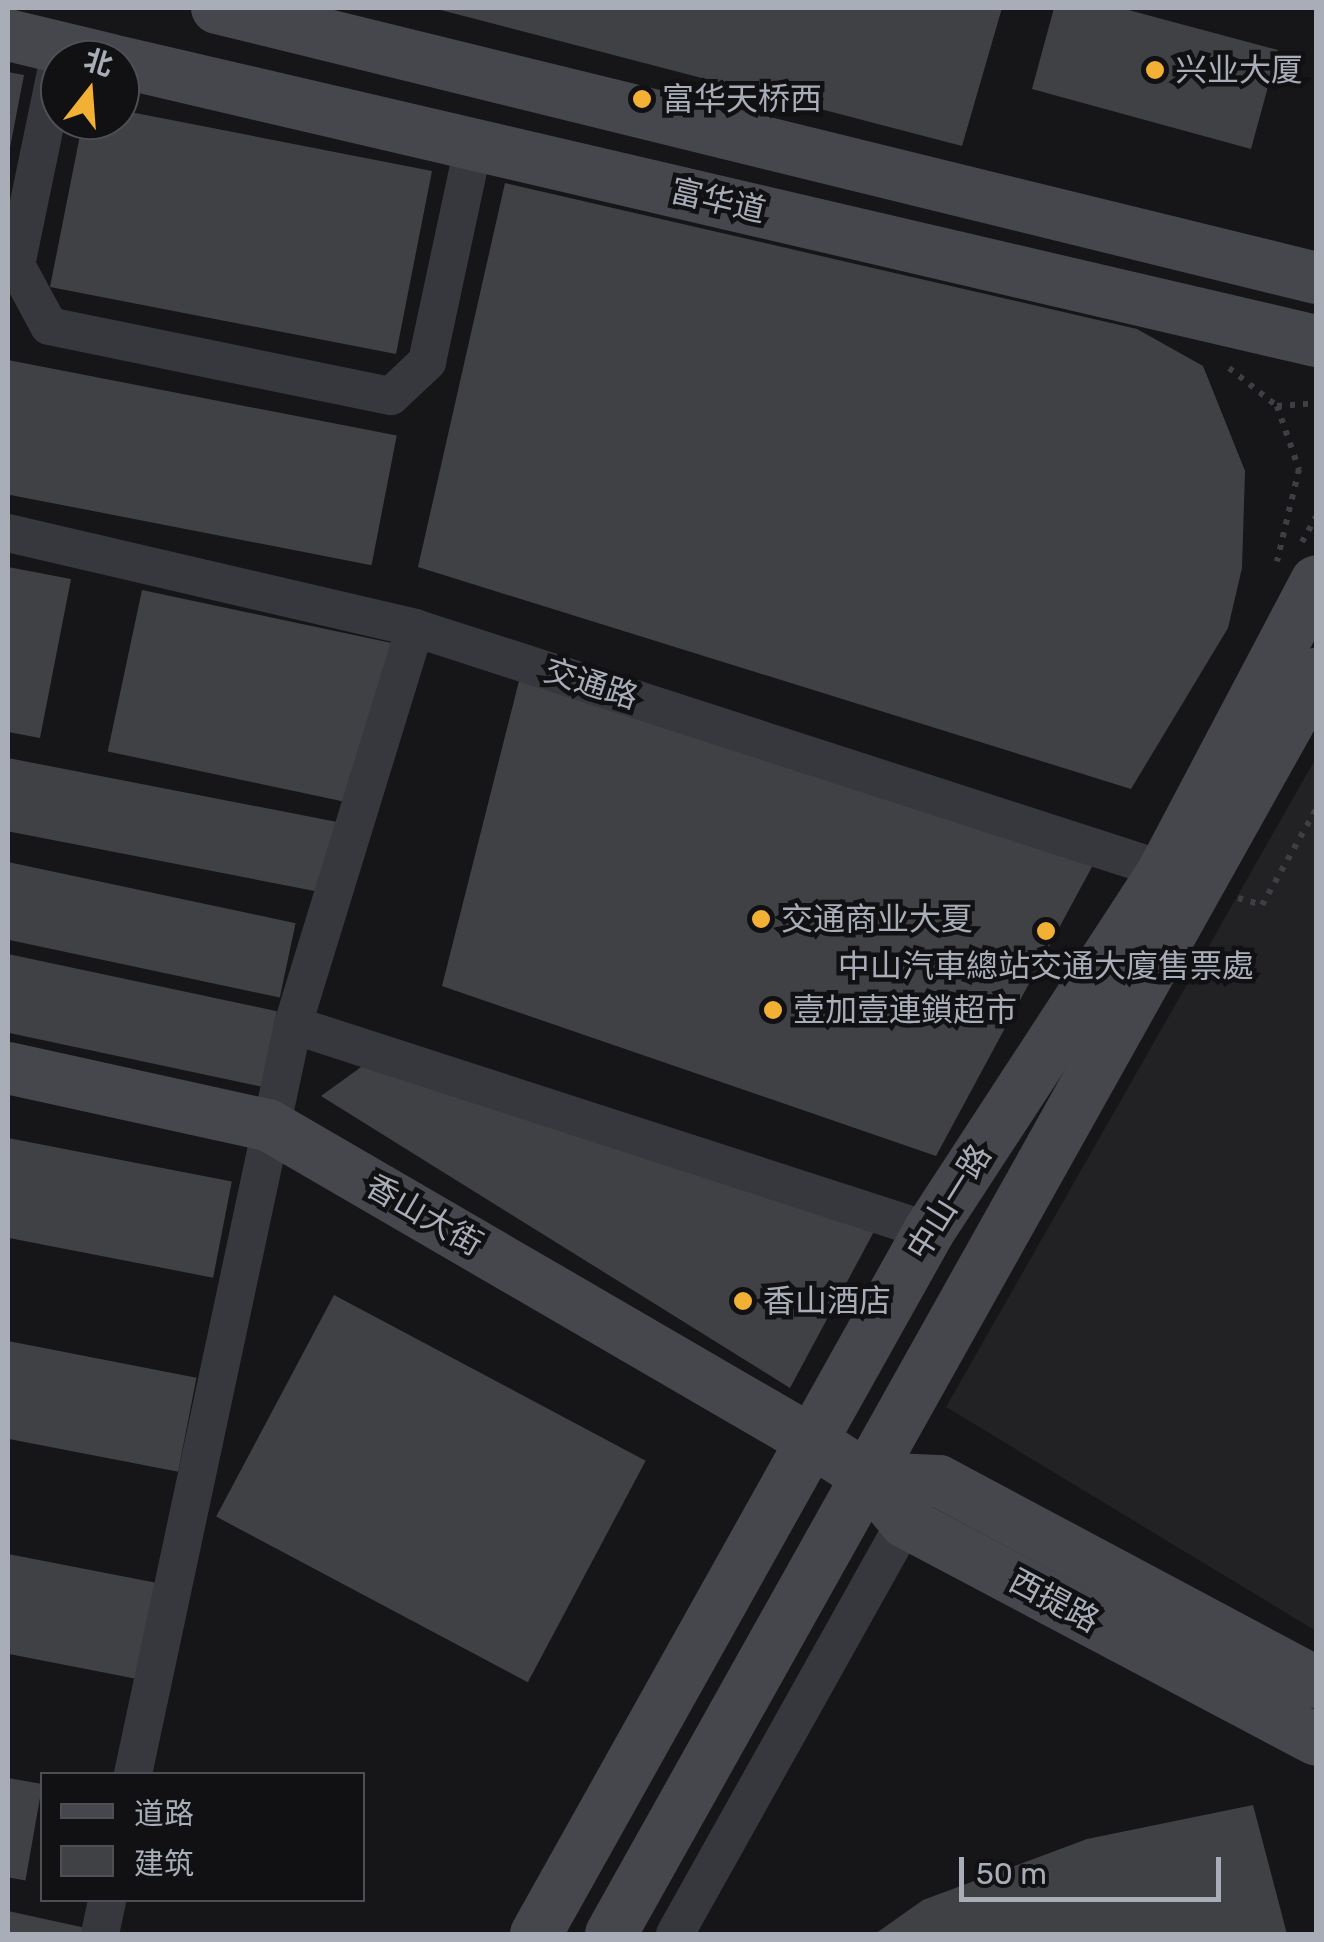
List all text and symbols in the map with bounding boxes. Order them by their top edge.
north arrow [40,40,140,140]
text: 北 [80,43,117,83]
place label: 兴业大厦 [1175,51,1303,89]
marker: 兴业大厦 [1144,59,1166,81]
place label: 富华天桥西 [662,80,822,118]
marker: 富华天桥西 [631,88,653,110]
street label: 富华道 [667,171,769,231]
street label: 交通路 [539,651,643,717]
place label: 交通商业大夏 [781,900,973,938]
marker: 交通商业大夏 [750,908,772,930]
marker: 中山汽車總站交通大廈售票處 [1035,920,1057,942]
place label: 中山汽車總站交通大廈售票處 [838,947,1254,985]
place label: 壹加壹連鎖超市 [793,991,1017,1029]
marker: 壹加壹連鎖超市 [762,999,784,1021]
street label: 中山一路 [899,1138,999,1266]
street label: 香山大街 [359,1166,489,1264]
place label: 香山酒店 [763,1282,891,1320]
marker: 香山酒店 [732,1290,754,1312]
street label: 西提路 [1003,1562,1105,1640]
legend [40,1772,365,1902]
text: 道路 [134,1796,194,1832]
scale bar [964,1837,1226,1899]
text: 建筑 [134,1846,194,1882]
text: 50 m [976,1856,1047,1892]

